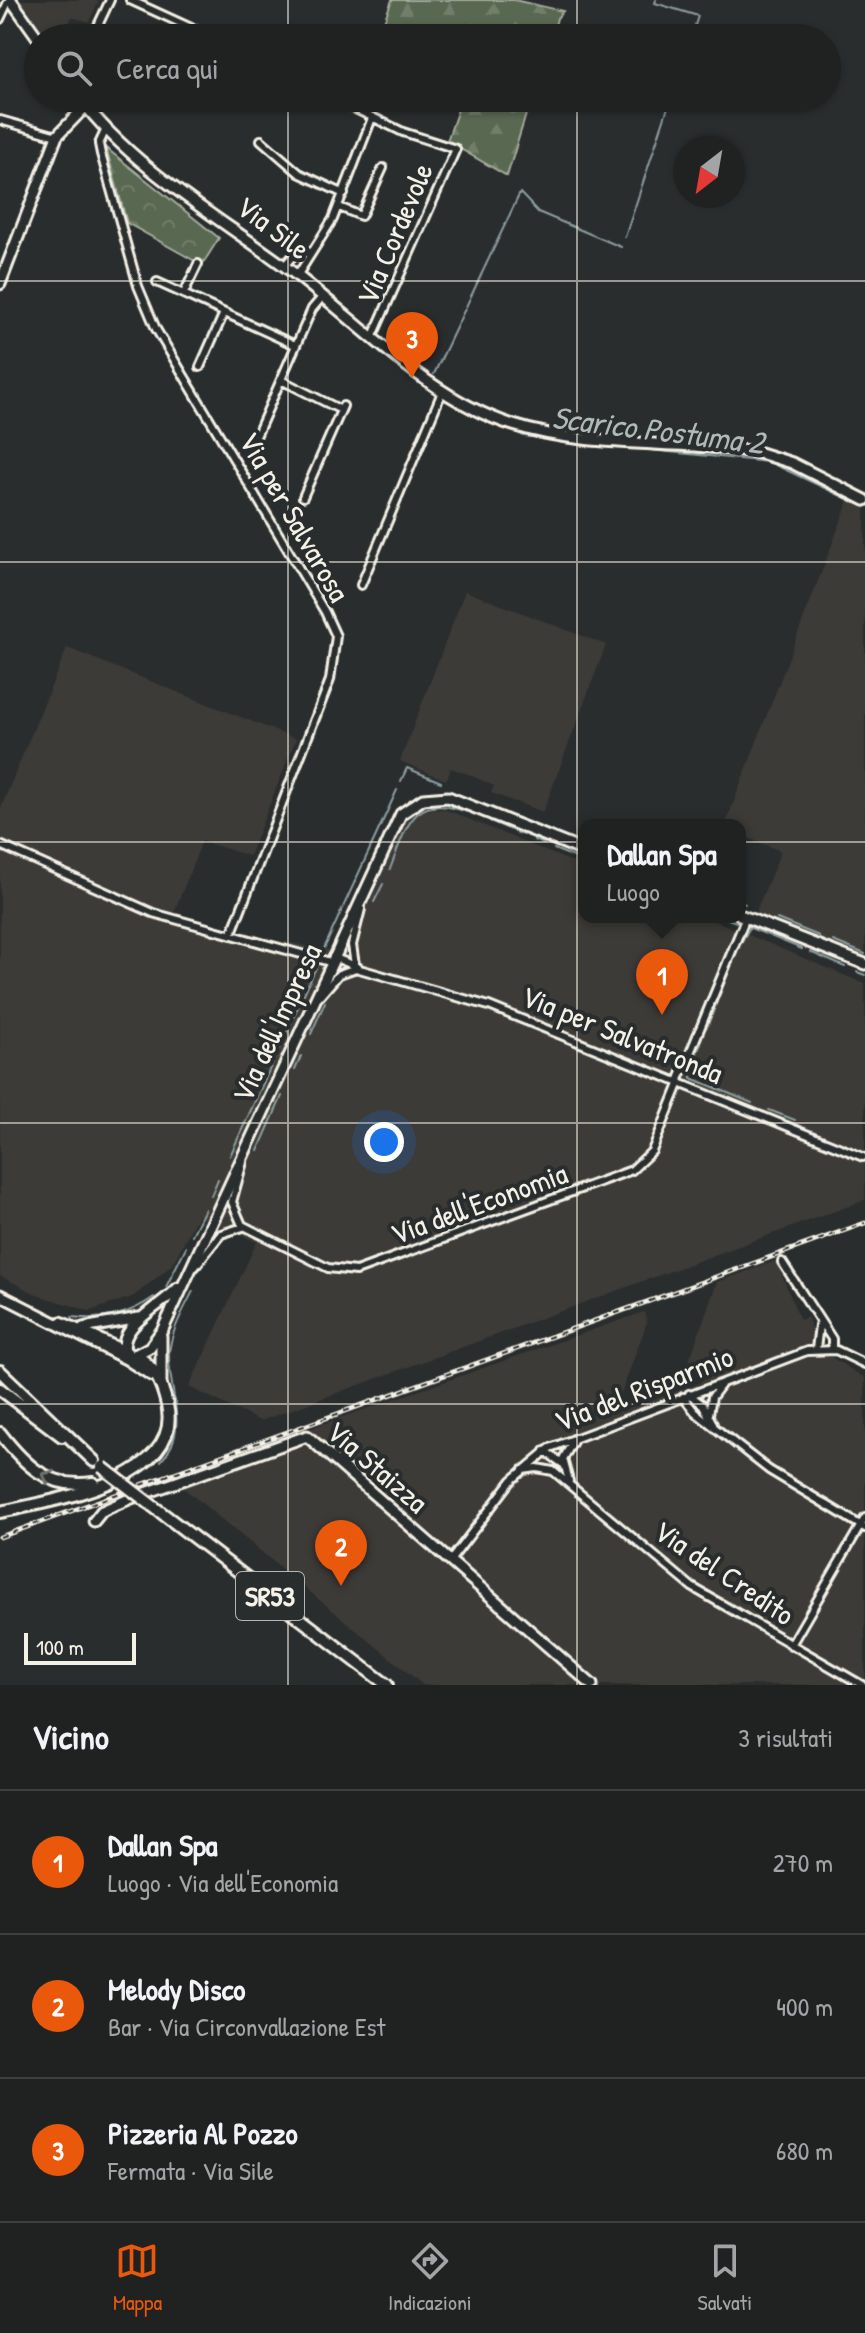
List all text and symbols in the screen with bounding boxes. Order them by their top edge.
search box [24,24,841,112]
icon: search [52,46,96,90]
text: Cerca qui [116,48,219,88]
north arrow [673,136,745,208]
street label: Via Cordevole [346,157,442,310]
street label: Via Sile [229,186,319,268]
pin: 3 [386,312,438,378]
water label: Scarico Postuma 2 [550,395,769,464]
street label: Via per Salvarosa [230,424,360,609]
popup [578,819,746,923]
text: Dallan Spa [607,834,717,874]
text: Luogo [607,874,660,909]
street label: Via dell'Impresa [222,937,330,1108]
pin: 1 [636,949,688,1015]
street label: Via per Salvatronda [516,975,729,1093]
your location [364,1122,404,1162]
street label: Via dell'Economia [385,1153,573,1254]
street label: Via del Risparmio [549,1336,739,1440]
street label: Via Staizza [318,1411,437,1522]
one-way arrow [41,1470,55,1486]
street label: Via del Credito [646,1510,803,1634]
pin: 2 [315,1520,367,1586]
road number: SR53 [236,1572,304,1620]
scale bar [24,1629,136,1665]
text: 100 m [36,1632,84,1662]
text: Vicino [32,1714,109,1760]
text: 3 risultati [738,1720,833,1755]
text: Dallan Spa [108,1825,218,1865]
text: 1 [53,1845,63,1880]
text: 270 m [773,1845,833,1880]
text: Luogo · Via dell'Economia [108,1865,338,1900]
text: Melody Disco [108,1969,245,2009]
text: 2 [52,1989,64,2024]
text: 400 m [776,1989,833,2024]
text: Bar · Via Circonvallazione Est [108,2009,386,2044]
text: Pizzeria Al Pozzo [108,2113,298,2153]
text: 3 [52,2133,64,2168]
text: 680 m [776,2133,833,2168]
text: Fermata · Via Sile [108,2153,274,2188]
tab: Mappa [113,2239,162,2317]
tab: Indicazioni [388,2239,472,2317]
tab: Salvati [698,2239,752,2317]

